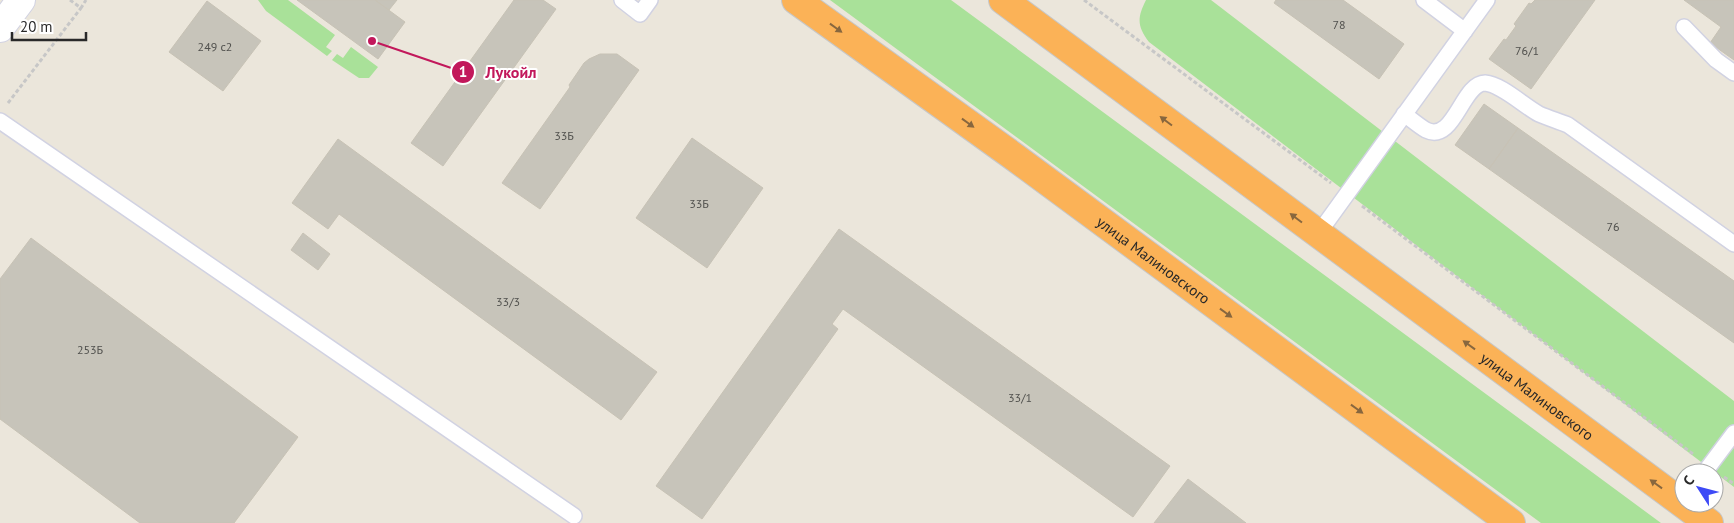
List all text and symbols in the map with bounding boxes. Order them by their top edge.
scale bar [12,10,86,42]
text: 20 m [20,17,53,36]
house number: 78 [1332,17,1346,32]
one-way arrow [829,23,842,34]
house number: 249 с2 [198,39,232,54]
house number: 76/1 [1515,43,1539,58]
callout: Лукойл [450,57,546,88]
text: 1 [459,62,467,81]
text: Лукойл [485,62,536,82]
one-way arrow [1160,115,1173,126]
one-way arrow [961,118,975,128]
house number: 33Б [554,128,574,143]
house number: 33Б [689,196,709,211]
street label: улица Малиновского [1093,212,1214,308]
one-way arrow [1290,212,1303,223]
house number: 76 [1606,219,1620,234]
house number: 33/3 [496,294,520,309]
one-way arrow [1219,308,1233,318]
one-way arrow [1463,340,1476,351]
house number: 253Б [77,342,104,357]
street label: улица Малиновского [1477,348,1598,444]
house number: 33/1 [1008,390,1032,405]
one-way arrow [1350,404,1364,414]
north arrow [1674,463,1724,513]
text: С [1679,472,1698,489]
one-way arrow [1650,478,1663,489]

